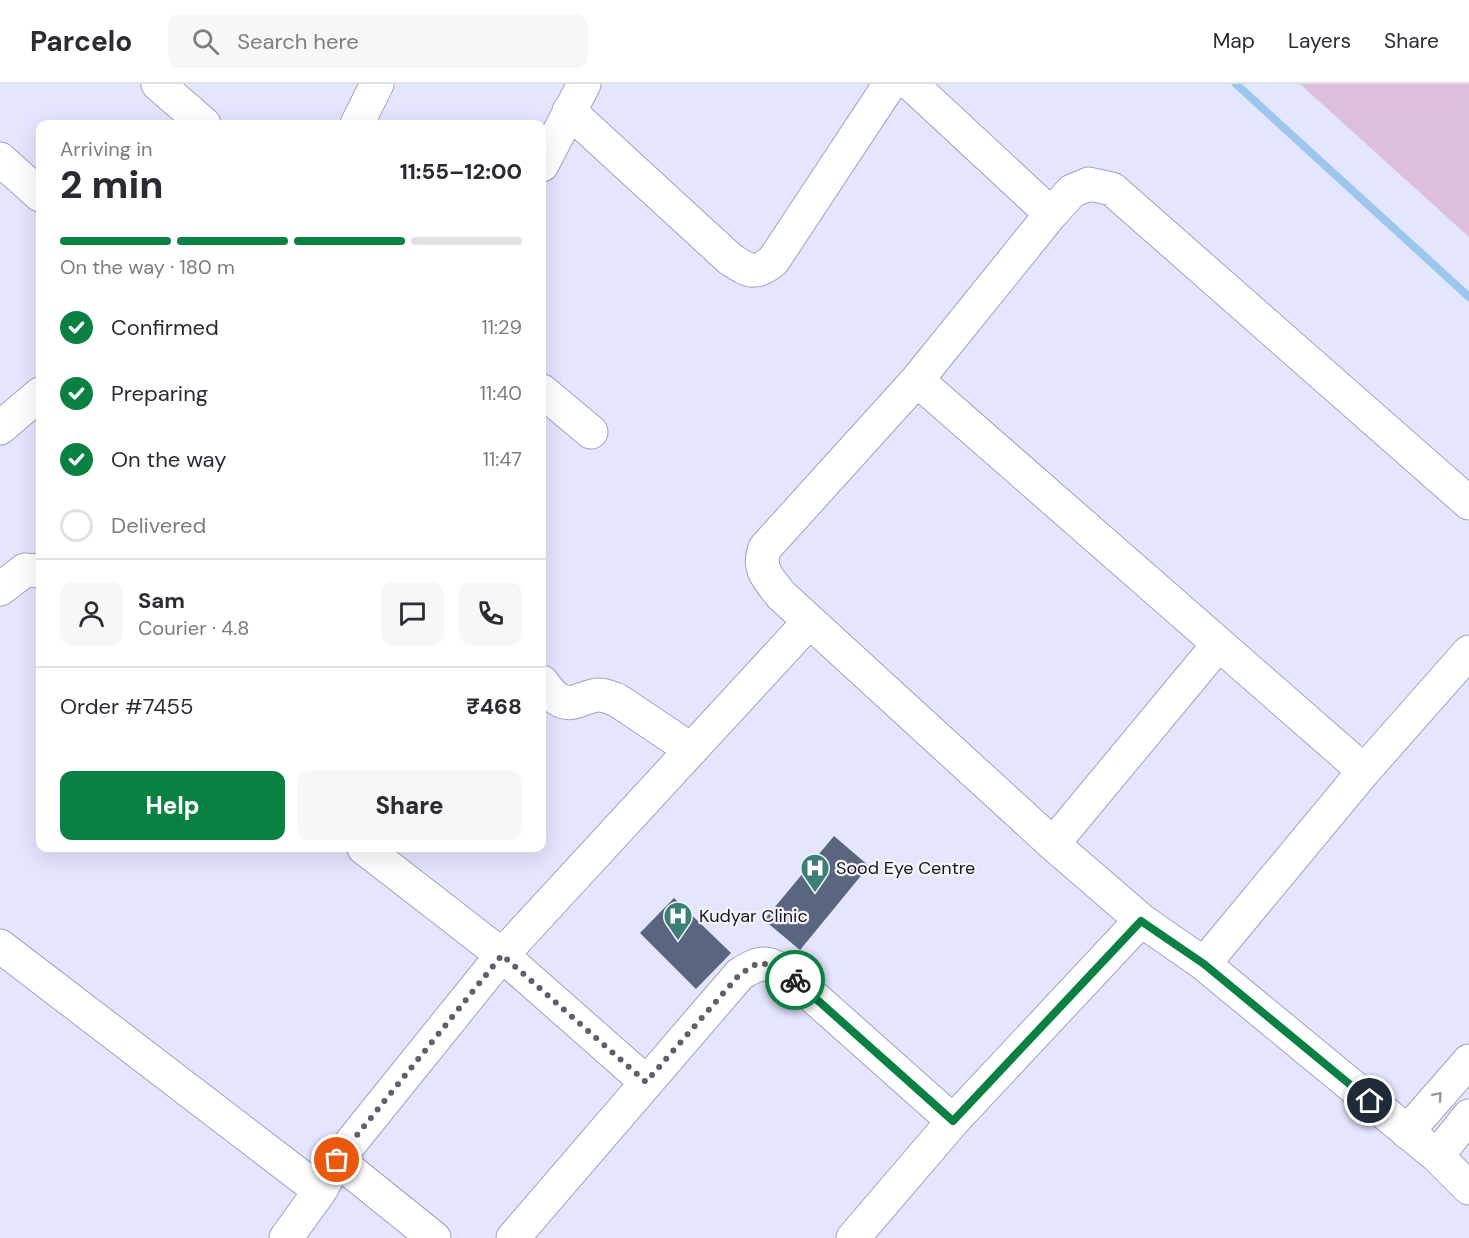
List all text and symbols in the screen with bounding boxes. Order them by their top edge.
search box [168,14,588,68]
text: Parcelo [30,23,132,60]
icon: search [189,25,222,58]
text: Search here [237,27,359,56]
text: Map [1213,27,1255,55]
text: Layers [1288,27,1351,55]
text: Share [1384,27,1439,55]
text: Arriving in [60,136,152,162]
text: 11:55–12:00 [400,157,522,186]
text: 2 min [60,159,164,210]
text: On the way · 180 m [60,254,235,280]
icon: check [60,311,93,344]
text: Confirmed [111,313,219,342]
text: 11:29 [482,314,522,340]
icon: check [60,377,93,410]
text: Preparing [111,379,208,408]
text: 11:40 [480,380,522,406]
icon: check [60,443,93,476]
text: On the way [111,445,226,474]
text: 11:47 [483,446,522,472]
text: Delivered [111,511,206,540]
button: person [60,582,123,645]
button: chat [381,582,444,645]
button: phone [459,582,522,645]
text: Sam [138,586,185,615]
text: Courier · 4.8 [138,615,249,641]
text: Order #7455 [60,692,193,721]
text: ₹468 [466,692,522,721]
button: Help [60,771,285,840]
button: Share [297,771,522,840]
hospital icon: Sood Eye Centre [799,852,831,894]
place label: Sood Eye Centre [836,856,975,880]
hospital icon: Kudyar Clinic [662,900,694,942]
place label: Kudyar Clinic [699,904,808,928]
courier [765,950,825,1010]
icon: bike [779,964,812,997]
pin [1344,1075,1395,1126]
icon: home [1353,1084,1386,1117]
one-way arrow [1431,1092,1442,1103]
pin [311,1134,362,1185]
icon: bag [320,1143,353,1176]

